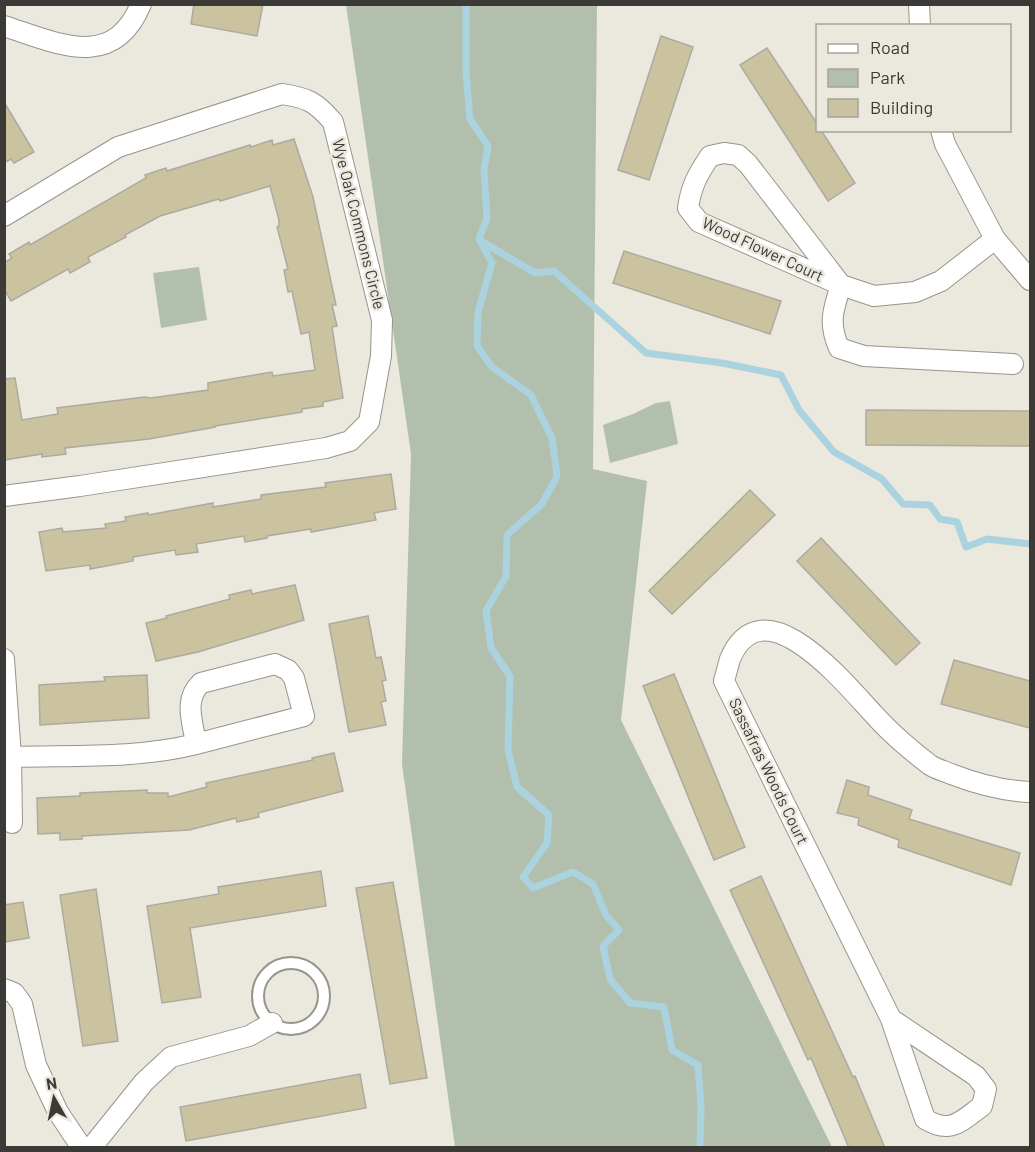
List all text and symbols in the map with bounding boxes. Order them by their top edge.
legend [816,24,1011,132]
text: Road [870,36,910,58]
text: Park [870,66,905,88]
text: Building [870,96,933,118]
street label: Wye Oak Commons Circle [329,137,390,311]
street label: Wood Flower Court [700,212,827,285]
street label: Sassafras Woods Court [726,694,813,847]
north arrow [24,1068,84,1128]
text: N [45,1072,58,1093]

